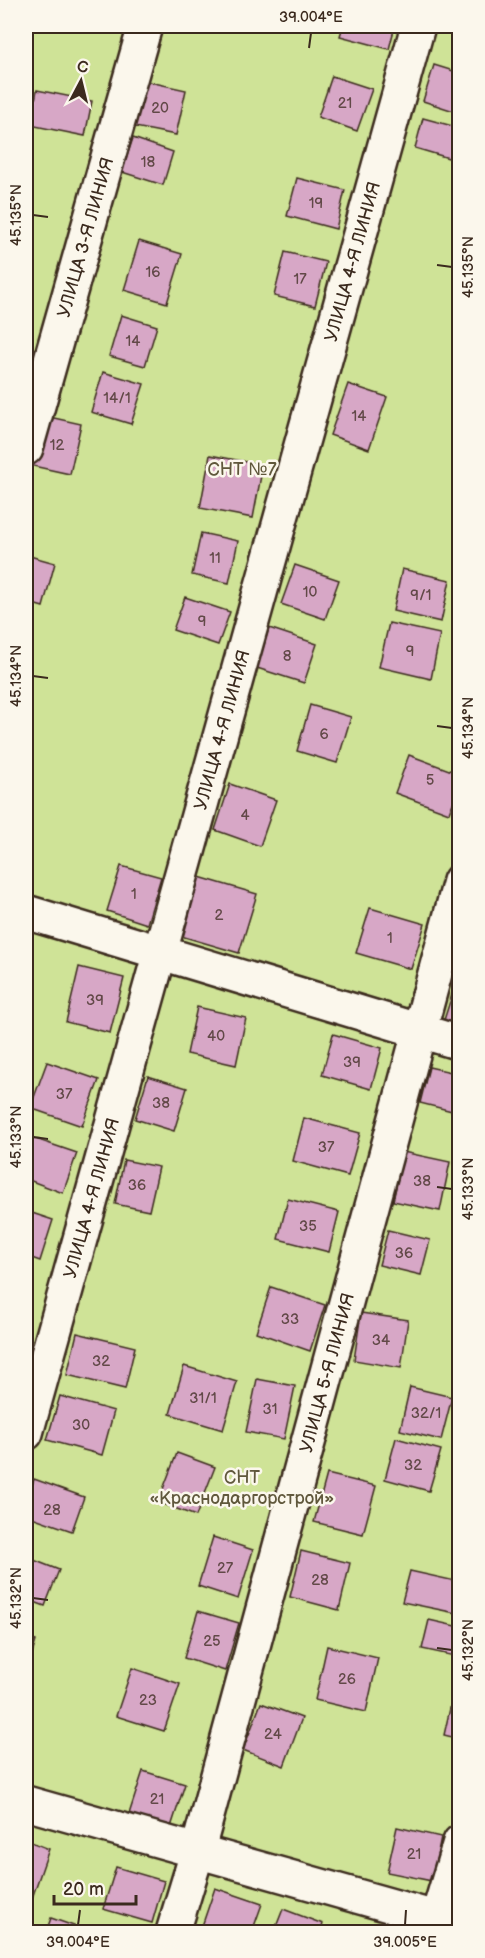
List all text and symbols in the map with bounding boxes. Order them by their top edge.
text: 39.004°E [279,8,343,27]
north arrow [51,51,111,111]
text: С [76,57,89,78]
house number: 21 [338,94,352,113]
house number: 20 [151,99,169,118]
house number: 18 [141,153,156,172]
street label: УЛИЦА 3-Я ЛИНИЯ [53,155,118,320]
street label: УЛИЦА 4-Я ЛИНИЯ [320,179,385,344]
text: 45.135°N [7,184,26,246]
house number: 19 [309,194,323,213]
text: 45.135°N [459,236,478,298]
house number: 16 [146,263,160,282]
house number: 17 [293,270,307,289]
house number: 14 [126,332,140,351]
house number: 14/1 [103,389,131,408]
house number: 14 [352,407,366,426]
house number: 12 [50,436,64,455]
park label: СНТ №7 [207,459,277,480]
house number: 11 [209,549,221,568]
house number: 10 [303,583,317,602]
house number: 9/1 [410,586,432,605]
house number: 9 [198,612,206,631]
house number: 9 [406,642,414,661]
text: 45.134°N [7,645,26,707]
street label: УЛИЦА 4-Я ЛИНИЯ [190,647,254,812]
house number: 8 [283,647,292,666]
text: 45.134°N [459,697,478,759]
house number: 6 [319,725,329,744]
house number: 5 [426,771,434,790]
house number: 4 [240,806,250,825]
house number: 1 [131,885,137,904]
house number: 2 [215,906,224,925]
house number: 1 [387,929,393,948]
house number: 39 [86,991,104,1010]
house number: 40 [207,1027,225,1046]
house number: 39 [343,1053,361,1072]
house number: 37 [56,1085,73,1104]
house number: 38 [152,1094,170,1113]
text: 45.133°N [7,1106,26,1168]
street label: УЛИЦА 4-Я ЛИНИЯ [59,1116,124,1280]
house number: 37 [318,1138,335,1157]
text: 45.133°N [459,1158,478,1220]
house number: 38 [413,1172,431,1191]
house number: 36 [128,1176,146,1195]
house number: 35 [299,1217,317,1236]
house number: 36 [395,1244,413,1263]
street label: УЛИЦА 5-Я ЛИНИЯ [295,1291,359,1455]
house number: 33 [281,1310,299,1329]
house number: 34 [372,1331,390,1350]
house number: 32 [92,1352,110,1371]
house number: 31/1 [189,1389,217,1408]
house number: 31 [262,1400,278,1419]
house number: 32/1 [411,1404,441,1423]
house number: 30 [72,1416,90,1435]
house number: 32 [404,1456,422,1475]
park label: СНТ «Краснодаргорстрой» [150,1467,334,1509]
house number: 28 [43,1501,61,1520]
house number: 27 [217,1559,234,1578]
text: 45.132°N [7,1567,26,1629]
house number: 28 [311,1571,329,1590]
text: 45.132°N [459,1619,478,1681]
house number: 25 [203,1632,221,1651]
house number: 26 [338,1670,356,1689]
house number: 23 [139,1691,157,1710]
house number: 24 [264,1725,282,1744]
house number: 21 [150,1790,164,1809]
house number: 21 [407,1845,421,1864]
scale bar [54,1868,136,1906]
text: 20 m [63,1879,104,1900]
text: 39.004°E [46,1933,110,1952]
text: 39.005°E [373,1933,437,1952]

